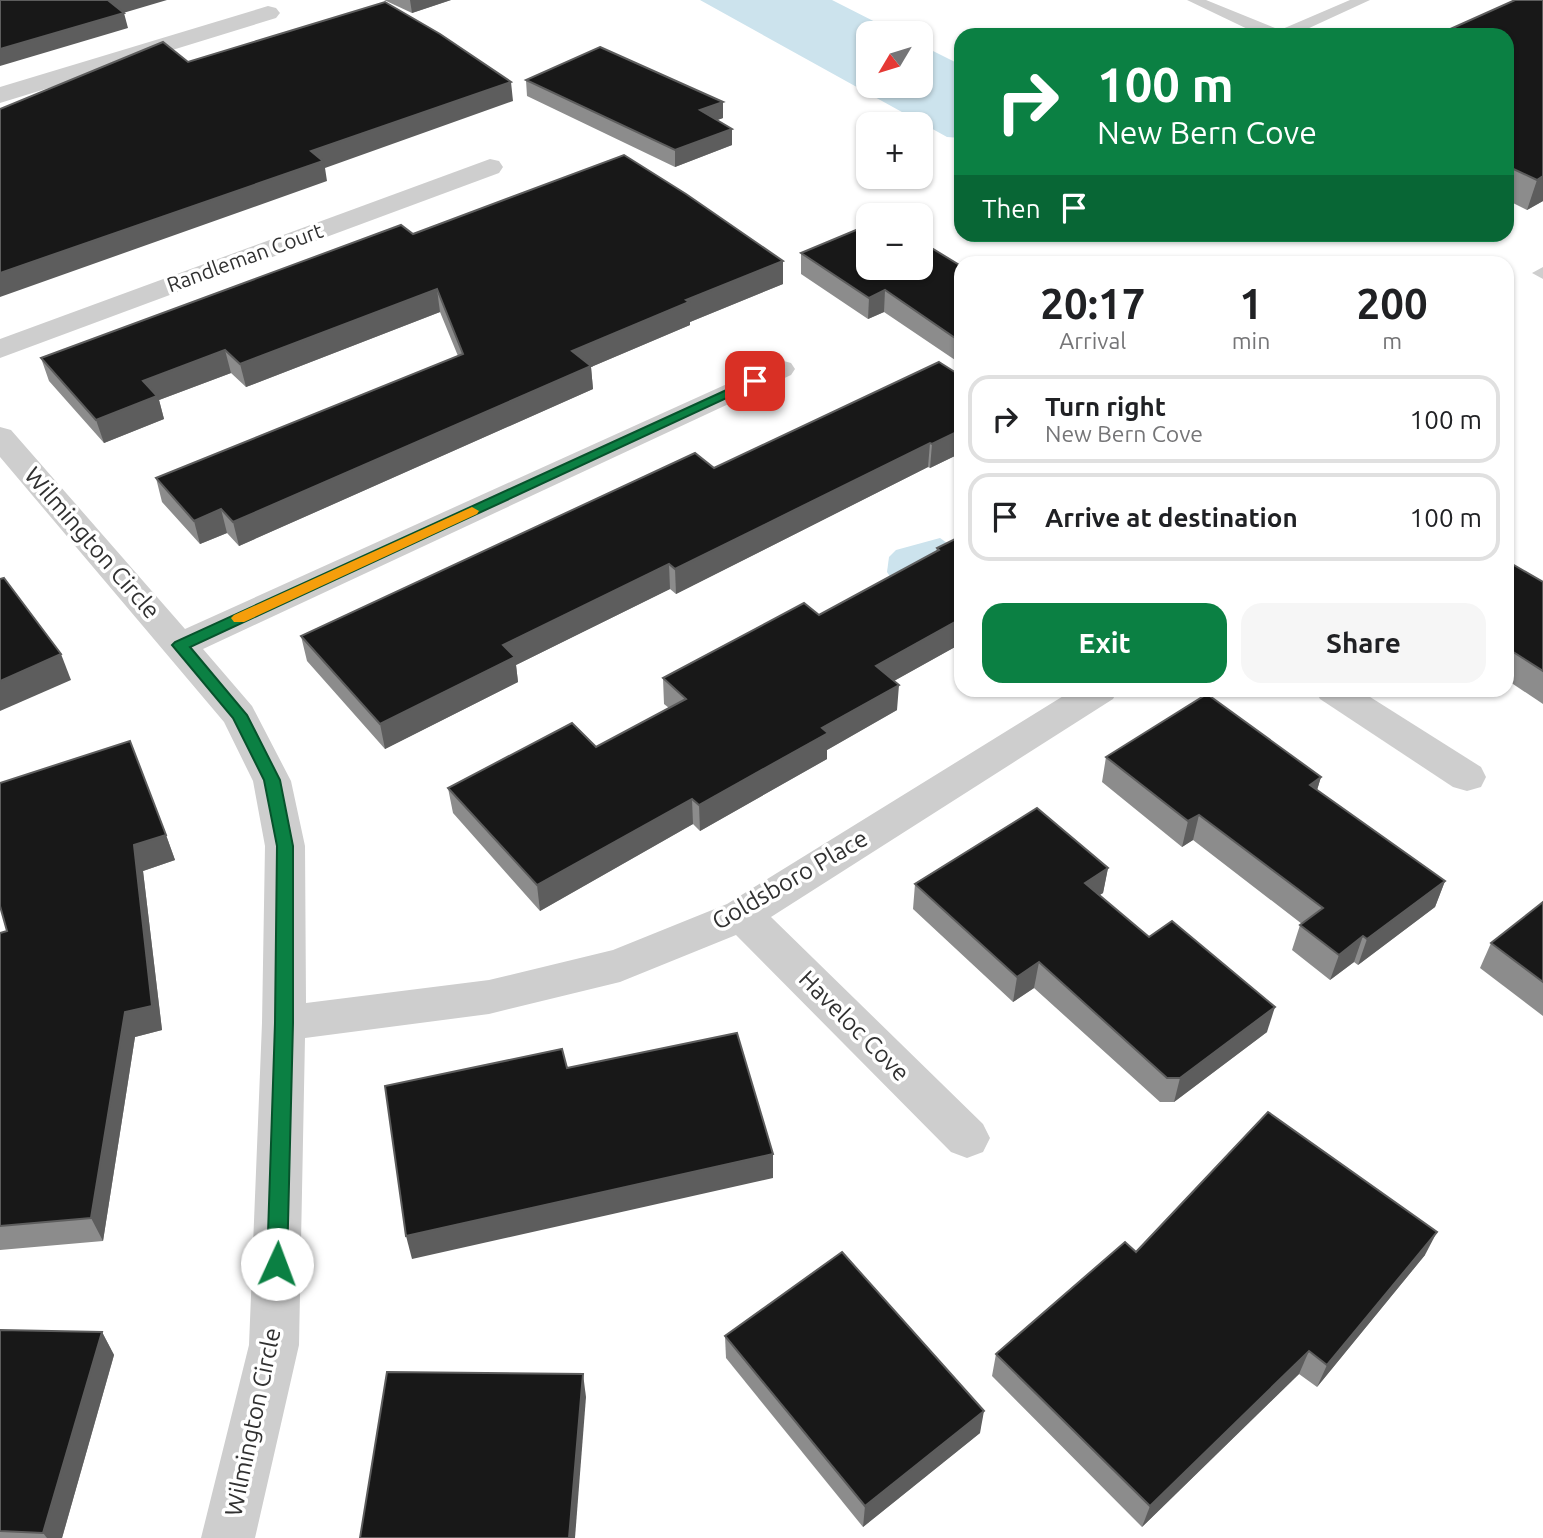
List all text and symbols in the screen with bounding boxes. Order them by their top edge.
north arrow [856,21,933,98]
map controls [856,21,933,280]
icon: right [982,56,1073,147]
text: 100 m [1097,56,1234,111]
button: + [856,112,933,189]
text: New Bern Cove [1097,114,1317,150]
icon: arrive [1055,189,1093,227]
text: Then [982,194,1041,223]
button: − [856,203,933,280]
street label: Randleman Court [163,218,326,296]
text: 20:17 [1040,280,1145,327]
text: 1 [1239,280,1263,327]
text: 200 [1357,280,1428,327]
text: Arrival [1059,328,1126,353]
text: min [1232,328,1270,353]
text: m [1382,328,1402,353]
pin [725,351,785,411]
icon: arrive [736,362,774,400]
text: Turn right [1045,392,1166,421]
icon: right [986,400,1024,438]
text: 100 m [1410,405,1482,434]
text: New Bern Cove [1045,421,1203,446]
street label: Wilmington Circle [19,461,165,624]
icon: arrive [986,498,1024,536]
text: Arrive at destination [1045,503,1298,532]
text: 100 m [1410,503,1482,532]
button: Exit [982,603,1227,683]
button: Share [1241,603,1486,683]
street label: Goldsboro Place [707,824,872,935]
street label: Haveloc Cove [794,965,915,1086]
position arrow [240,1227,314,1301]
street label: Wilmington Circle [219,1325,286,1519]

